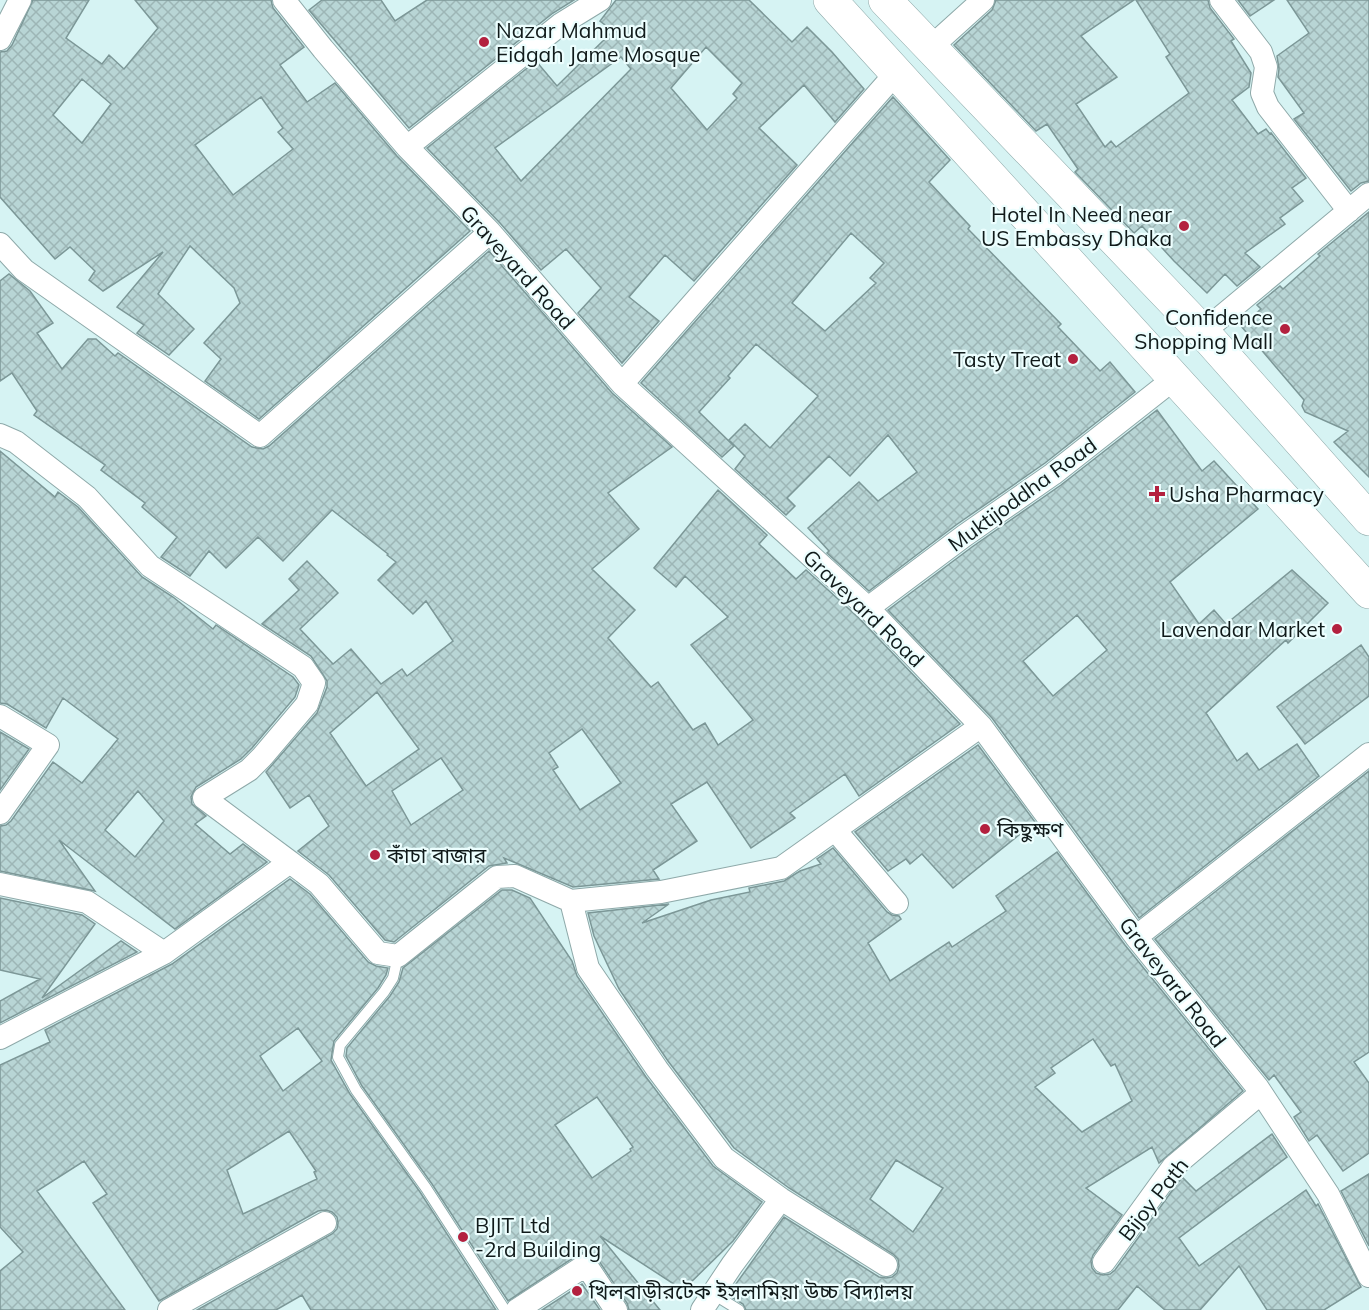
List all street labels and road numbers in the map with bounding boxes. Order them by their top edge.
street label: Graveyard Road [455,199,581,335]
street label: Muktijoddha Road [943,431,1101,557]
street label: Graveyard Road [798,544,930,672]
street label: Graveyard Road [1114,912,1232,1052]
street label: Bijoy Path [1113,1152,1193,1246]

